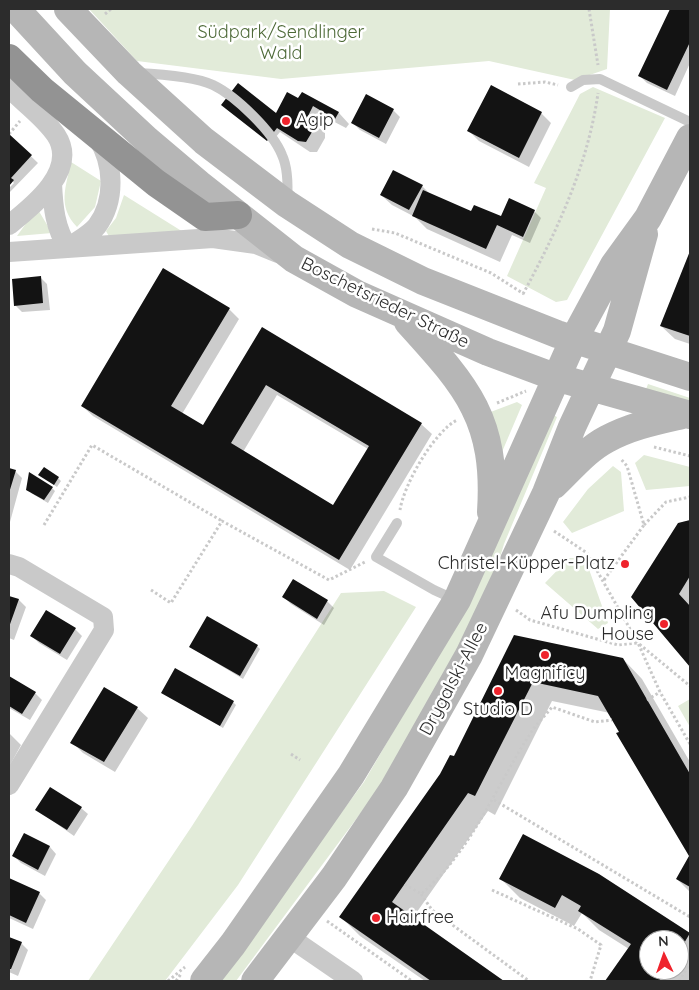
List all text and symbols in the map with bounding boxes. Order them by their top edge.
park label: Südpark/Sendlinger Wald [197,22,365,64]
place label: Agip [296,110,334,132]
marker: Agip [280,115,292,127]
street label: Boschetsrieder Straße [297,253,473,353]
place label: Christel-Küpper-Platz [438,553,615,575]
marker: Christel-Küpper-Platz [619,558,631,570]
place label: Afu Dumpling House [541,603,654,646]
marker: Afu Dumpling House [658,618,670,630]
street label: Drygalski-Allee [415,619,493,739]
marker: Magnificy [539,649,551,661]
place label: Magnificy [504,663,586,685]
marker: Studio D [492,685,504,697]
place label: Studio D [463,699,533,721]
place label: Hairfree [386,907,454,929]
marker: Hairfree [370,912,382,924]
north arrow [639,930,689,980]
text: N [658,932,669,950]

